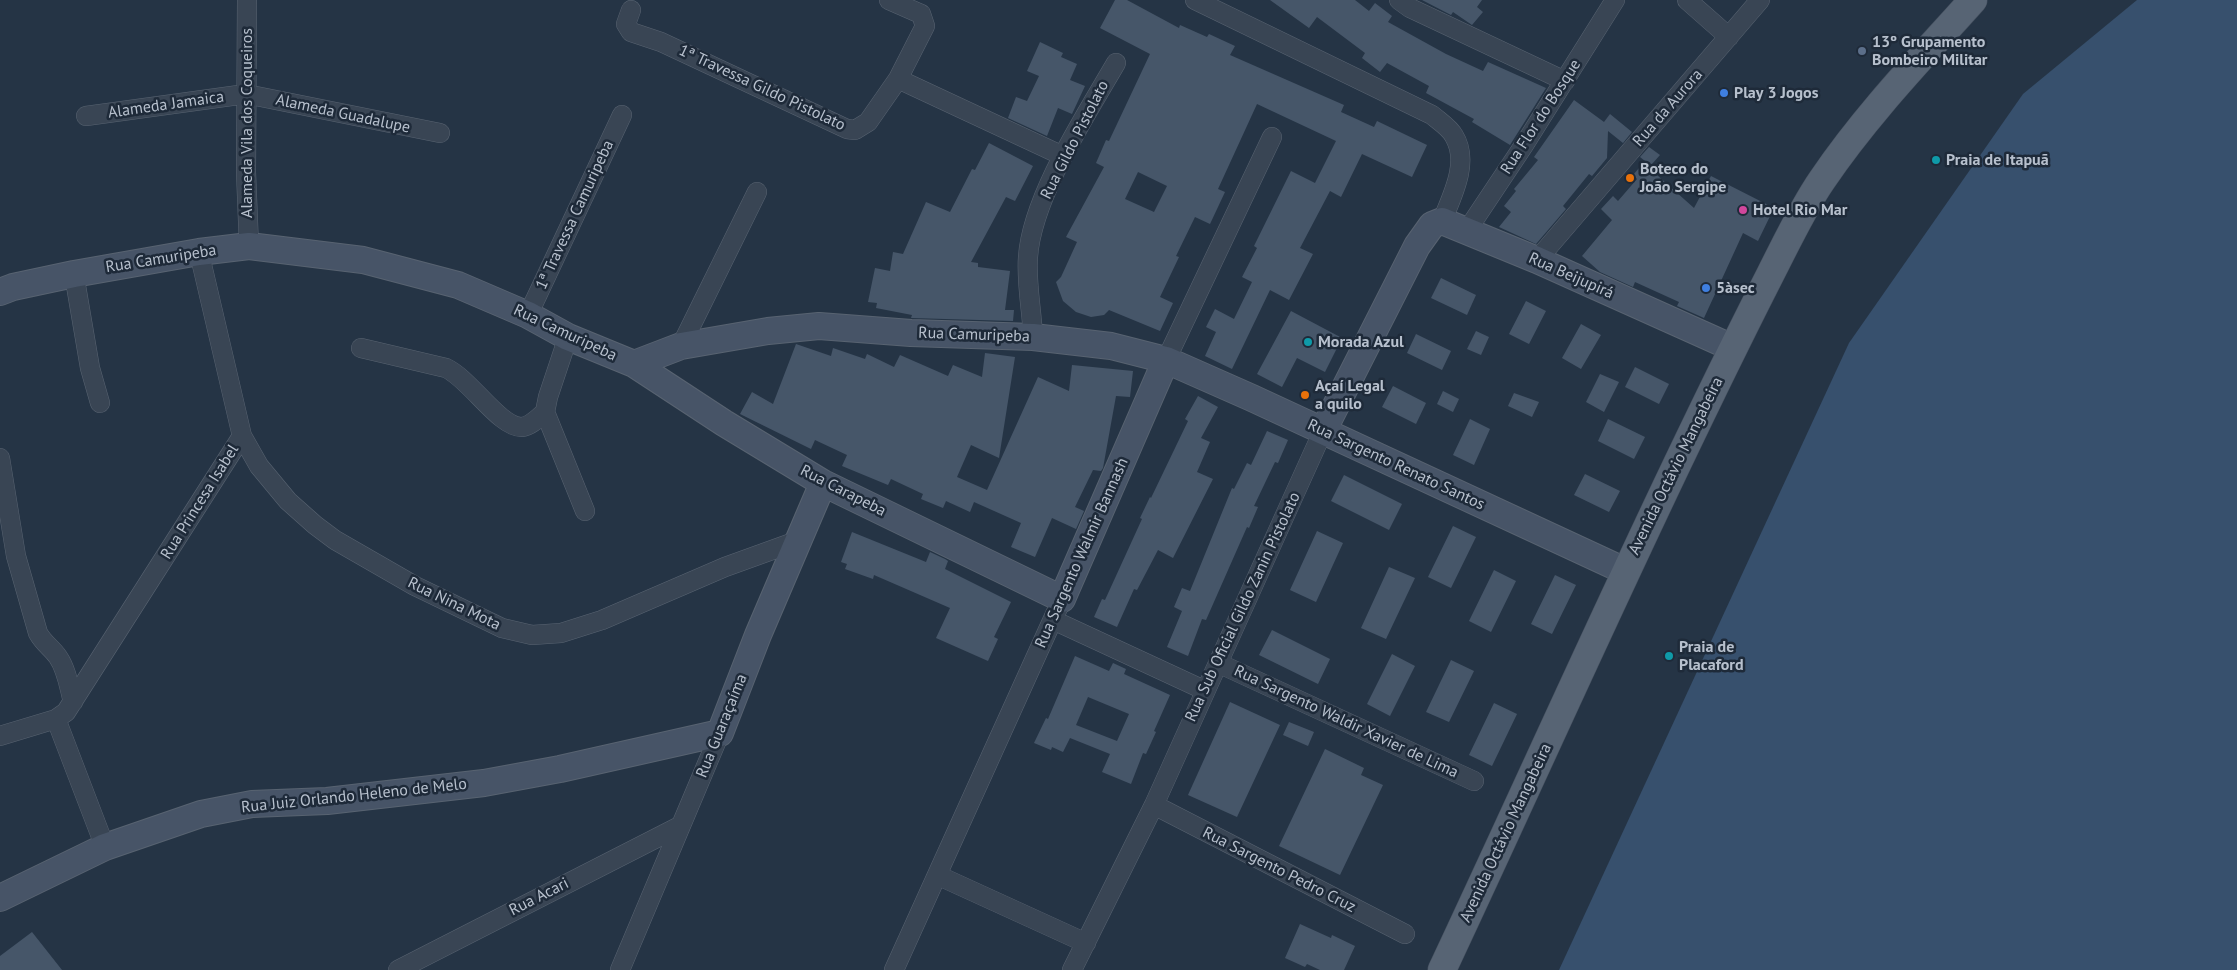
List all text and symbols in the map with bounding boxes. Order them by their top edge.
street label: Alameda Vila dos Coqueiros [237,28,257,218]
place label: 13º Grupamento Bombeiro Militar [1872,32,1987,70]
street label: 1ª Travessa Gildo Pistolato [676,41,848,135]
marker: 13º Grupamento Bombeiro Militar [1856,45,1868,57]
street label: Rua Flor do Bosque [1497,56,1585,178]
street label: Rua da Aurora [1629,65,1707,151]
street label: Rua Gildo Pistolato [1037,77,1113,203]
place label: Play 3 Jogos [1734,83,1818,103]
street label: Alameda Jamaica [107,87,225,123]
marker: Play 3 Jogos [1718,87,1730,99]
street label: Alameda Guadalupe [274,90,412,138]
street label: 1ª Travessa Camuripeba [532,137,618,293]
place label: Praia de Itapuã [1946,150,2049,170]
marker: Praia de Itapuã [1930,154,1942,166]
place label: Boteco do João Sergipe [1640,159,1726,197]
marker: Boteco do João Sergipe [1624,172,1636,184]
place label: Hotel Rio Mar [1753,200,1847,220]
marker: Hotel Rio Mar [1737,204,1749,216]
street label: Rua Camuripeba [104,241,218,277]
street label: Rua Beijupirá [1525,249,1617,303]
place label: 5àsec [1716,278,1755,298]
marker: 5àsec [1700,282,1712,294]
street label: Rua Camuripeba [510,301,620,365]
street label: Rua Camuripeba [918,323,1030,347]
place label: Morada Azul [1318,332,1404,352]
marker: Morada Azul [1302,336,1314,348]
street label: Avenida Octávio Mangabeira [1625,374,1727,558]
place label: Açaí Legal a quilo [1315,376,1385,414]
marker: Açaí Legal a quilo [1299,389,1311,401]
street label: Rua Sargento Renato Santos [1304,416,1488,514]
street label: Rua Princesa Isabel [157,441,243,563]
street label: Rua Sargento Walmir Bannash [1031,455,1133,651]
street label: Rua Carapeba [797,461,889,521]
street label: Rua Sub Oficial Gildo Zanin Pistolato [1181,489,1305,725]
street label: Rua Nina Mota [404,573,504,635]
place label: Praia de Placaford [1679,637,1744,675]
marker: Praia de Placaford [1663,650,1675,662]
street label: Rua Sargento Waldir Xavier de Lima [1231,661,1461,783]
street label: Rua Guaraçaíma [692,671,752,781]
street label: Avenida Octávio Mangabeira [1456,741,1556,925]
street label: Rua Juiz Orlando Heleno de Melo [240,775,468,817]
street label: Rua Sargento Pedro Cruz [1199,823,1359,917]
street label: Rua Acari [506,874,572,920]

